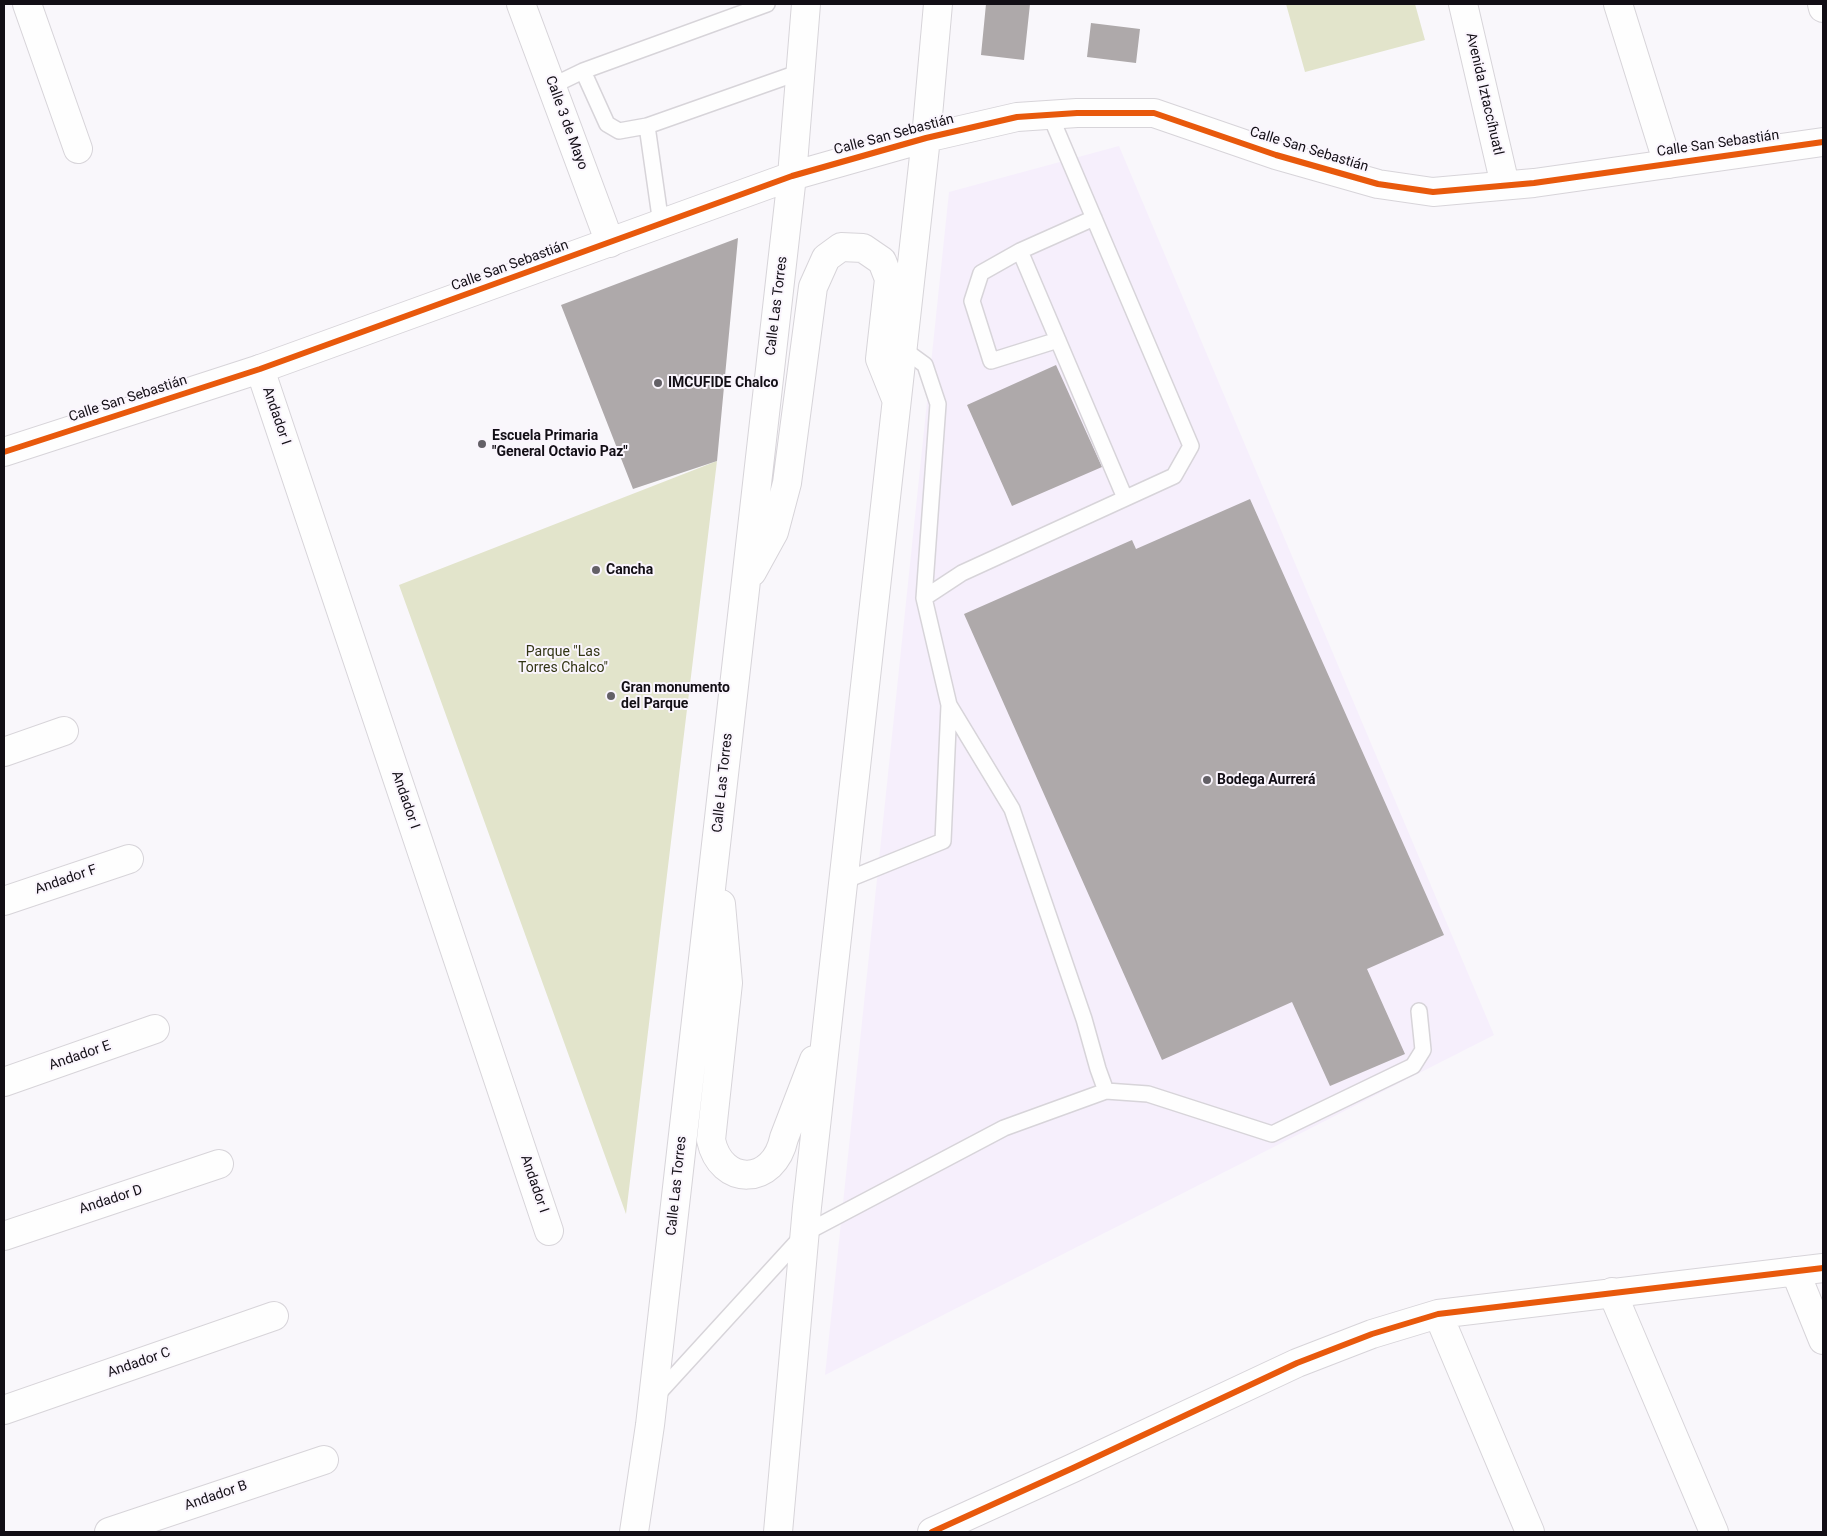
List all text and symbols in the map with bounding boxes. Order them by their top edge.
street label: Avenida Iztaccíhuatl [1462,31,1506,157]
street label: Calle 3 de Mayo [541,74,591,172]
street label: Calle San Sebastián [832,111,956,159]
street label: Calle San Sebastián [1248,124,1370,176]
street label: Calle San Sebastián [1656,127,1780,161]
street label: Calle San Sebastián [449,237,571,295]
street label: Calle Las Torres [763,255,791,357]
street label: Calle San Sebastián [67,372,189,426]
place label: IMCUFIDE Chalco [668,375,778,391]
marker: IMCUFIDE Chalco [652,377,664,389]
street label: Andador I [258,385,294,447]
place label: Escuela Primaria "General Octavio Paz" [492,428,628,461]
marker: Escuela Primaria "General Octavio Paz" [476,438,488,450]
place label: Cancha [606,562,653,578]
marker: Cancha [590,564,602,576]
park label: Parque "Las Torres Chalco" [518,644,608,676]
place label: Gran monumento del Parque [621,680,730,712]
marker: Gran monumento del Parque [605,690,617,702]
street label: Calle Las Torres [709,732,737,834]
street label: Andador I [387,769,423,831]
place label: Bodega Aurrerá [1217,772,1315,788]
marker: Bodega Aurrerá [1201,774,1213,786]
street label: Andador F [33,862,99,898]
street label: Andador E [47,1038,113,1074]
street label: Calle Las Torres [663,1135,691,1237]
street label: Andador I [516,1153,552,1215]
street label: Andador D [77,1182,145,1218]
street label: Andador C [105,1344,173,1382]
street label: Andador B [182,1477,250,1515]

